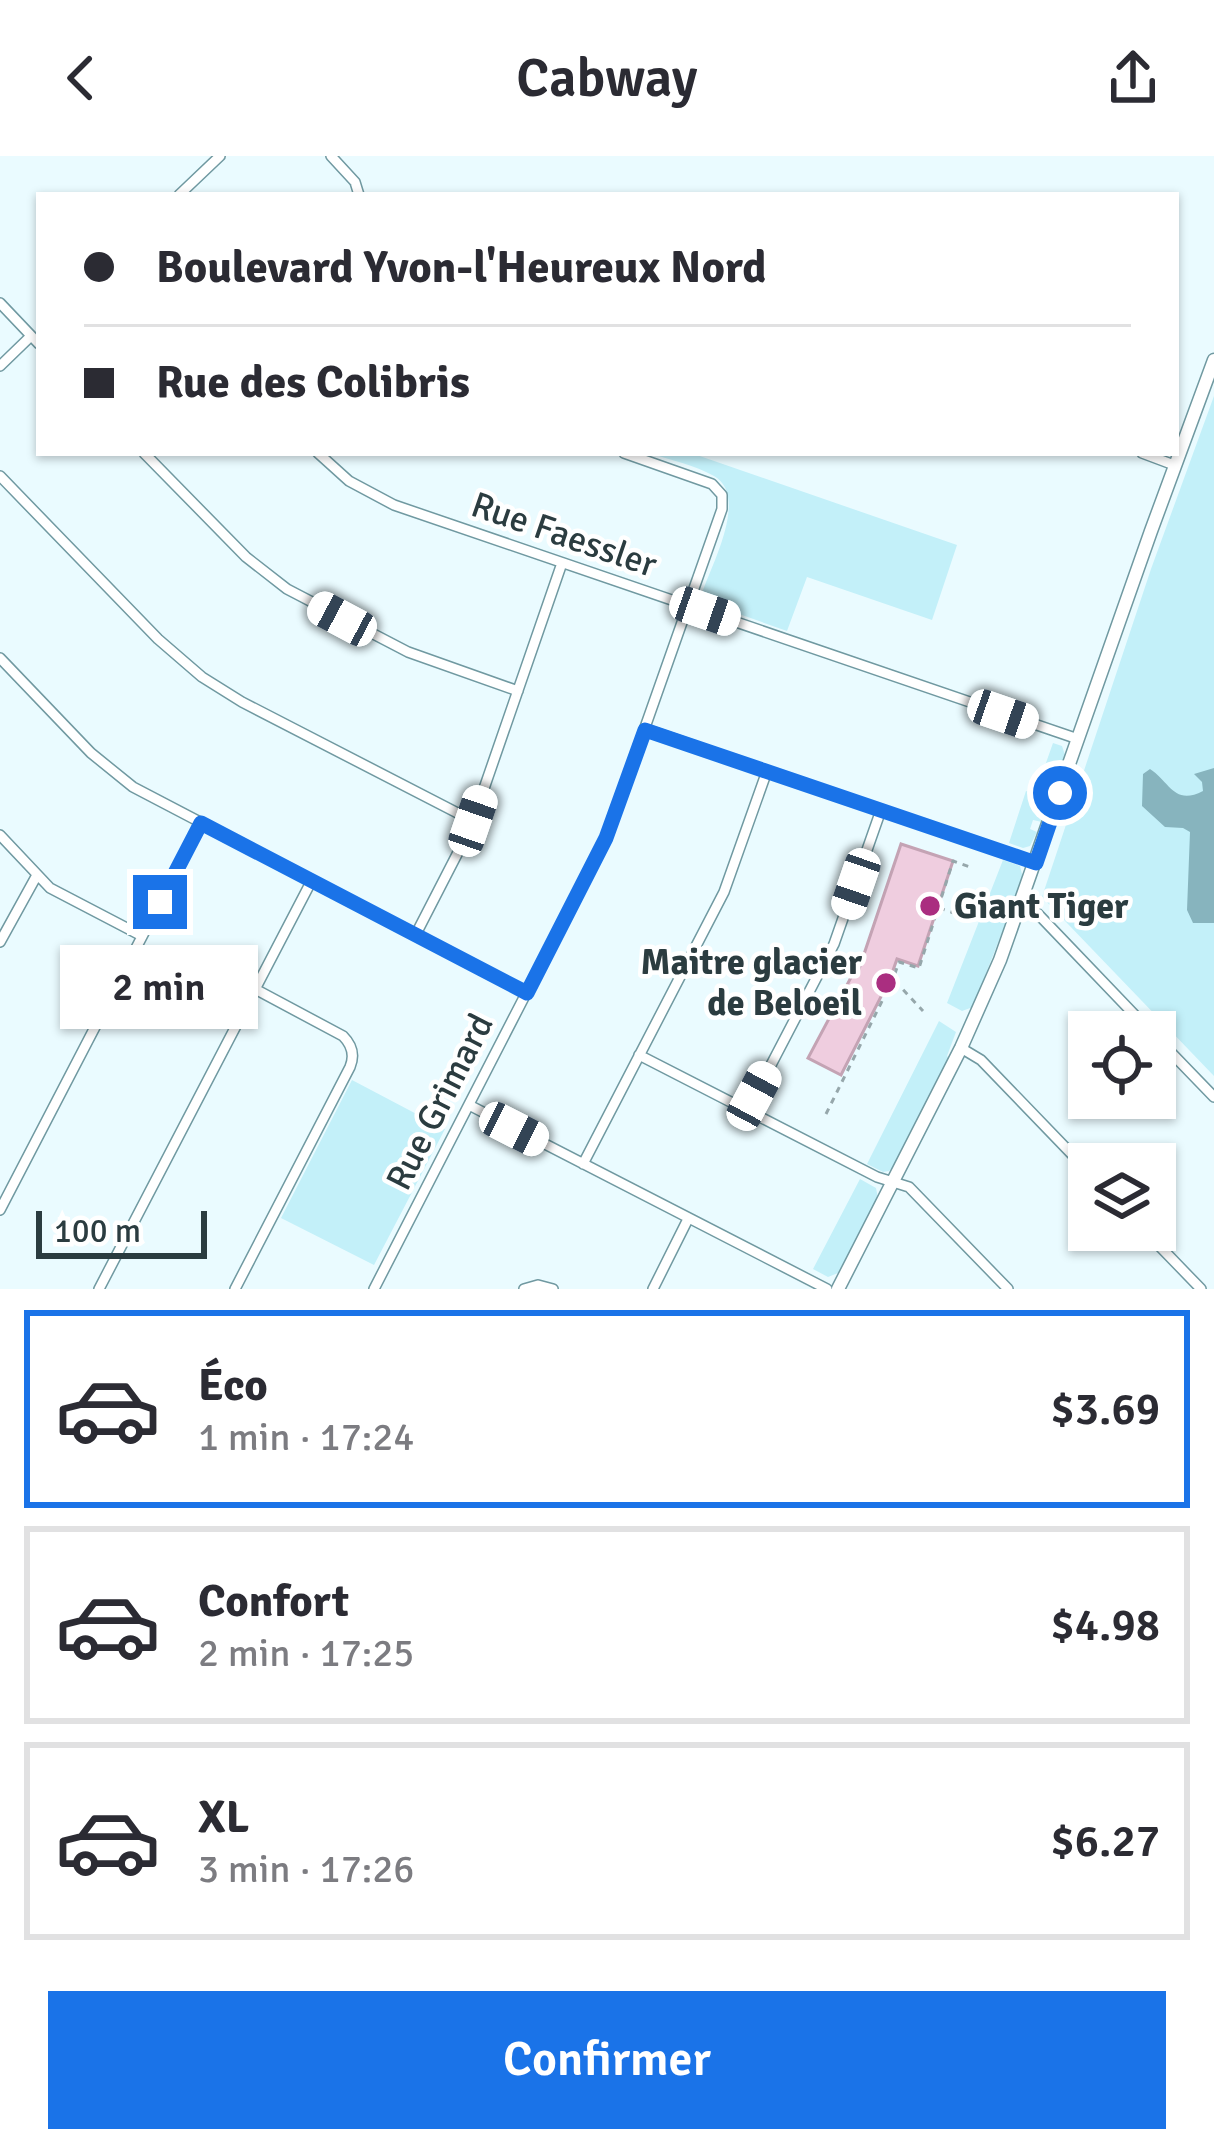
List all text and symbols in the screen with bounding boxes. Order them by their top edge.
icon: back [48,45,114,111]
text: Cabway [516,45,698,112]
icon: share [1100,45,1166,111]
text: Boulevard Yvon-l'Heureux Nord [156,240,766,295]
text: Rue des Colibris [156,355,470,410]
street label: Rue Faessler [465,482,663,588]
car [665,582,745,640]
car [302,586,382,652]
car [963,685,1043,743]
route start [1033,766,1087,820]
car [444,781,502,861]
car [827,844,885,924]
route end [133,875,187,929]
place label: Giant Tiger [954,884,1129,929]
marker: Giant Tiger [917,893,943,919]
place label: Maitre glacier de Beloeil [640,940,863,1026]
callout: 2 min [61,944,259,1028]
text: 2 min [112,963,206,1011]
marker: Maitre glacier de Beloeil [873,970,899,996]
street label: Rue Grimard [376,1006,504,1198]
map controls [1068,1011,1176,1251]
button: locate [1068,1011,1176,1119]
car [721,1056,787,1136]
car [474,1097,554,1161]
button: layers [1068,1143,1176,1251]
scale bar [36,1205,207,1258]
text: 100 m [54,1211,141,1252]
icon: car [54,1355,162,1463]
text: Éco [198,1358,268,1413]
text: $3.69 [1050,1382,1160,1437]
text: 1 min · 17:24 [198,1413,414,1461]
icon: car [54,1571,162,1679]
text: Confort [198,1574,349,1629]
text: $4.98 [1050,1598,1160,1653]
text: 2 min · 17:25 [198,1629,414,1677]
icon: car [54,1787,162,1895]
text: XL [198,1790,249,1845]
text: $6.27 [1050,1814,1160,1869]
text: 3 min · 17:26 [198,1845,414,1893]
button: Confirmer [48,1991,1166,2129]

